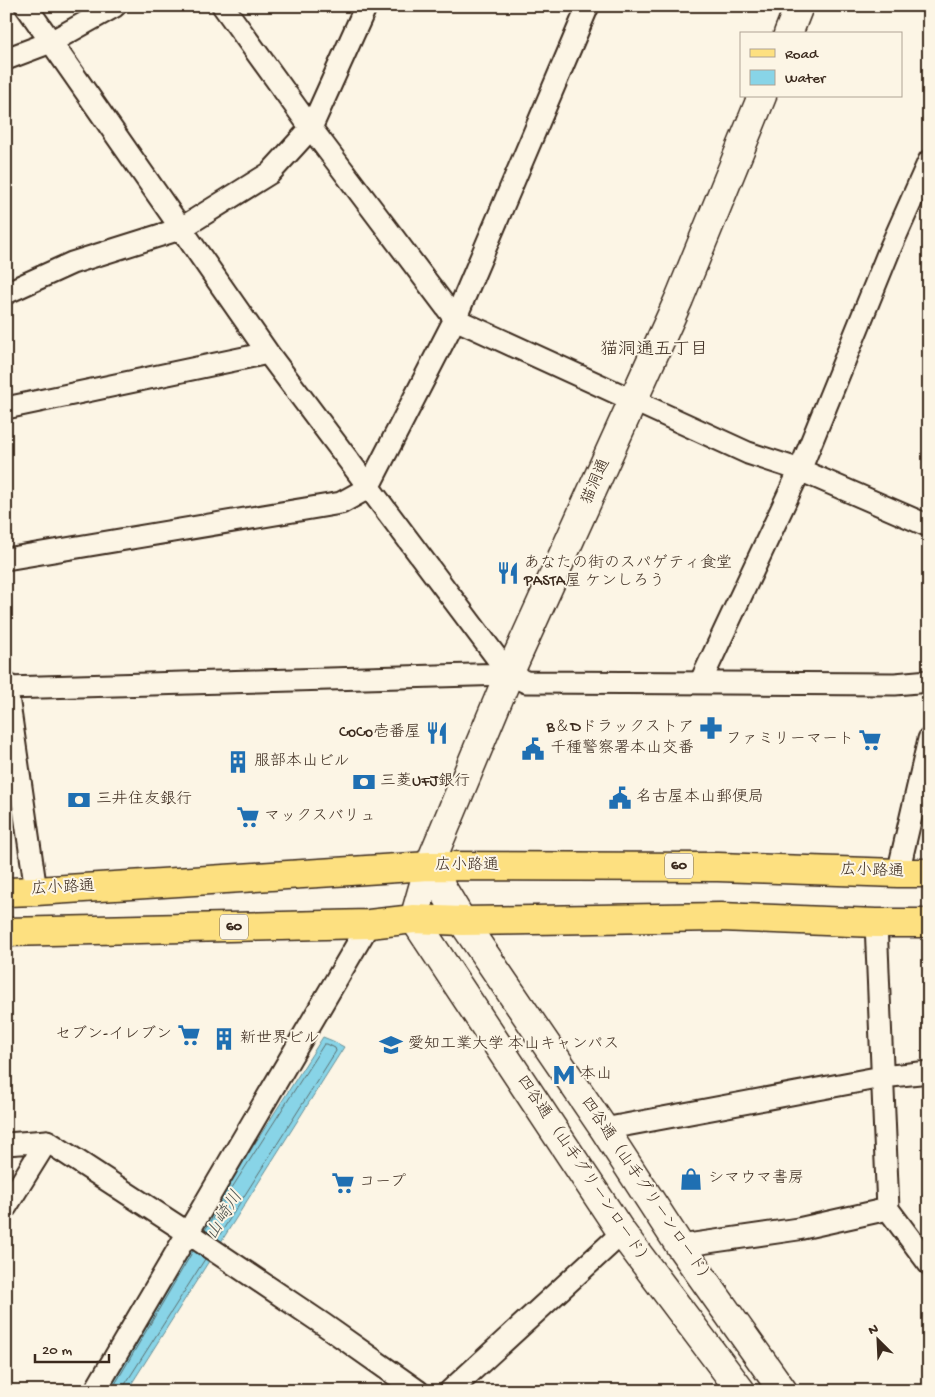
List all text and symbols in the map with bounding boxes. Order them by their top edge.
legend [740,32,902,98]
text: Road [785,46,819,64]
text: Water [785,70,827,88]
district label: 猫洞通五丁目 [600,340,708,361]
street label: 猫洞通 [578,456,615,508]
place label: あなたの街のスパゲティ食堂 PASTA屋 ケンしろう [523,553,732,592]
restaurant icon: あなたの街のスパゲティ食堂 PASTA屋 ケンしろう [495,560,521,586]
pharmacy icon: B＆Dドラックストア [698,715,724,741]
place label: B＆Dドラックストア [545,719,694,738]
restaurant icon: CoCo壱番屋 [424,720,450,746]
place label: CoCo壱番屋 [339,722,421,743]
supermarket icon: ファミリーマート [857,727,883,753]
place label: ファミリーマート [726,731,854,750]
public building icon: 千種警察署本山交番 [520,736,546,762]
place label: 千種警察署本山交番 [550,738,694,759]
building icon: 服部本山ビル [225,749,251,775]
place label: 服部本山ビル [254,752,350,772]
bank icon: 三菱UFJ銀行 [351,769,377,795]
place label: 三菱UFJ銀行 [380,772,470,792]
public building icon: 名古屋本山郵便局 [607,785,633,811]
bank icon: 三井住友銀行 [66,787,92,813]
place label: 名古屋本山郵便局 [636,788,764,808]
place label: 三井住友銀行 [96,790,192,810]
supermarket icon: マックスバリュ [235,804,261,830]
place label: マックスバリュ [264,808,376,827]
road number: 60 [665,854,693,878]
street label: 広小路通 [435,856,499,876]
street label: 広小路通 [840,860,904,883]
street label: 広小路通 [30,877,95,900]
road number: 60 [220,914,248,940]
supermarket icon: セブン-イレブン [176,1022,202,1048]
place label: セブン-イレブン [55,1025,172,1045]
building icon: 新世界ビル [211,1026,237,1052]
place label: 新世界ビル [240,1029,320,1049]
school or university icon: 愛知工業大学 本山キャンパス [378,1032,404,1058]
place label: 愛知工業大学 本山キャンパス [408,1035,619,1055]
metro station icon: 本山 [551,1062,577,1088]
place label: 本山 [580,1065,612,1085]
street label: 四谷通 （山手グリーンロード） [512,1072,656,1271]
street label: 四谷通（山手グリーンロード） [576,1093,718,1290]
shop icon: シマウマ書房 [678,1166,704,1192]
place label: シマウマ書房 [708,1168,804,1189]
supermarket icon: コープ [330,1170,356,1196]
place label: コープ [359,1173,406,1193]
water label: 山崎川 [201,1187,248,1244]
north arrow [852,1314,902,1364]
text: N [866,1321,881,1340]
scale bar [35,1332,109,1364]
text: 20 m [42,1342,72,1360]

